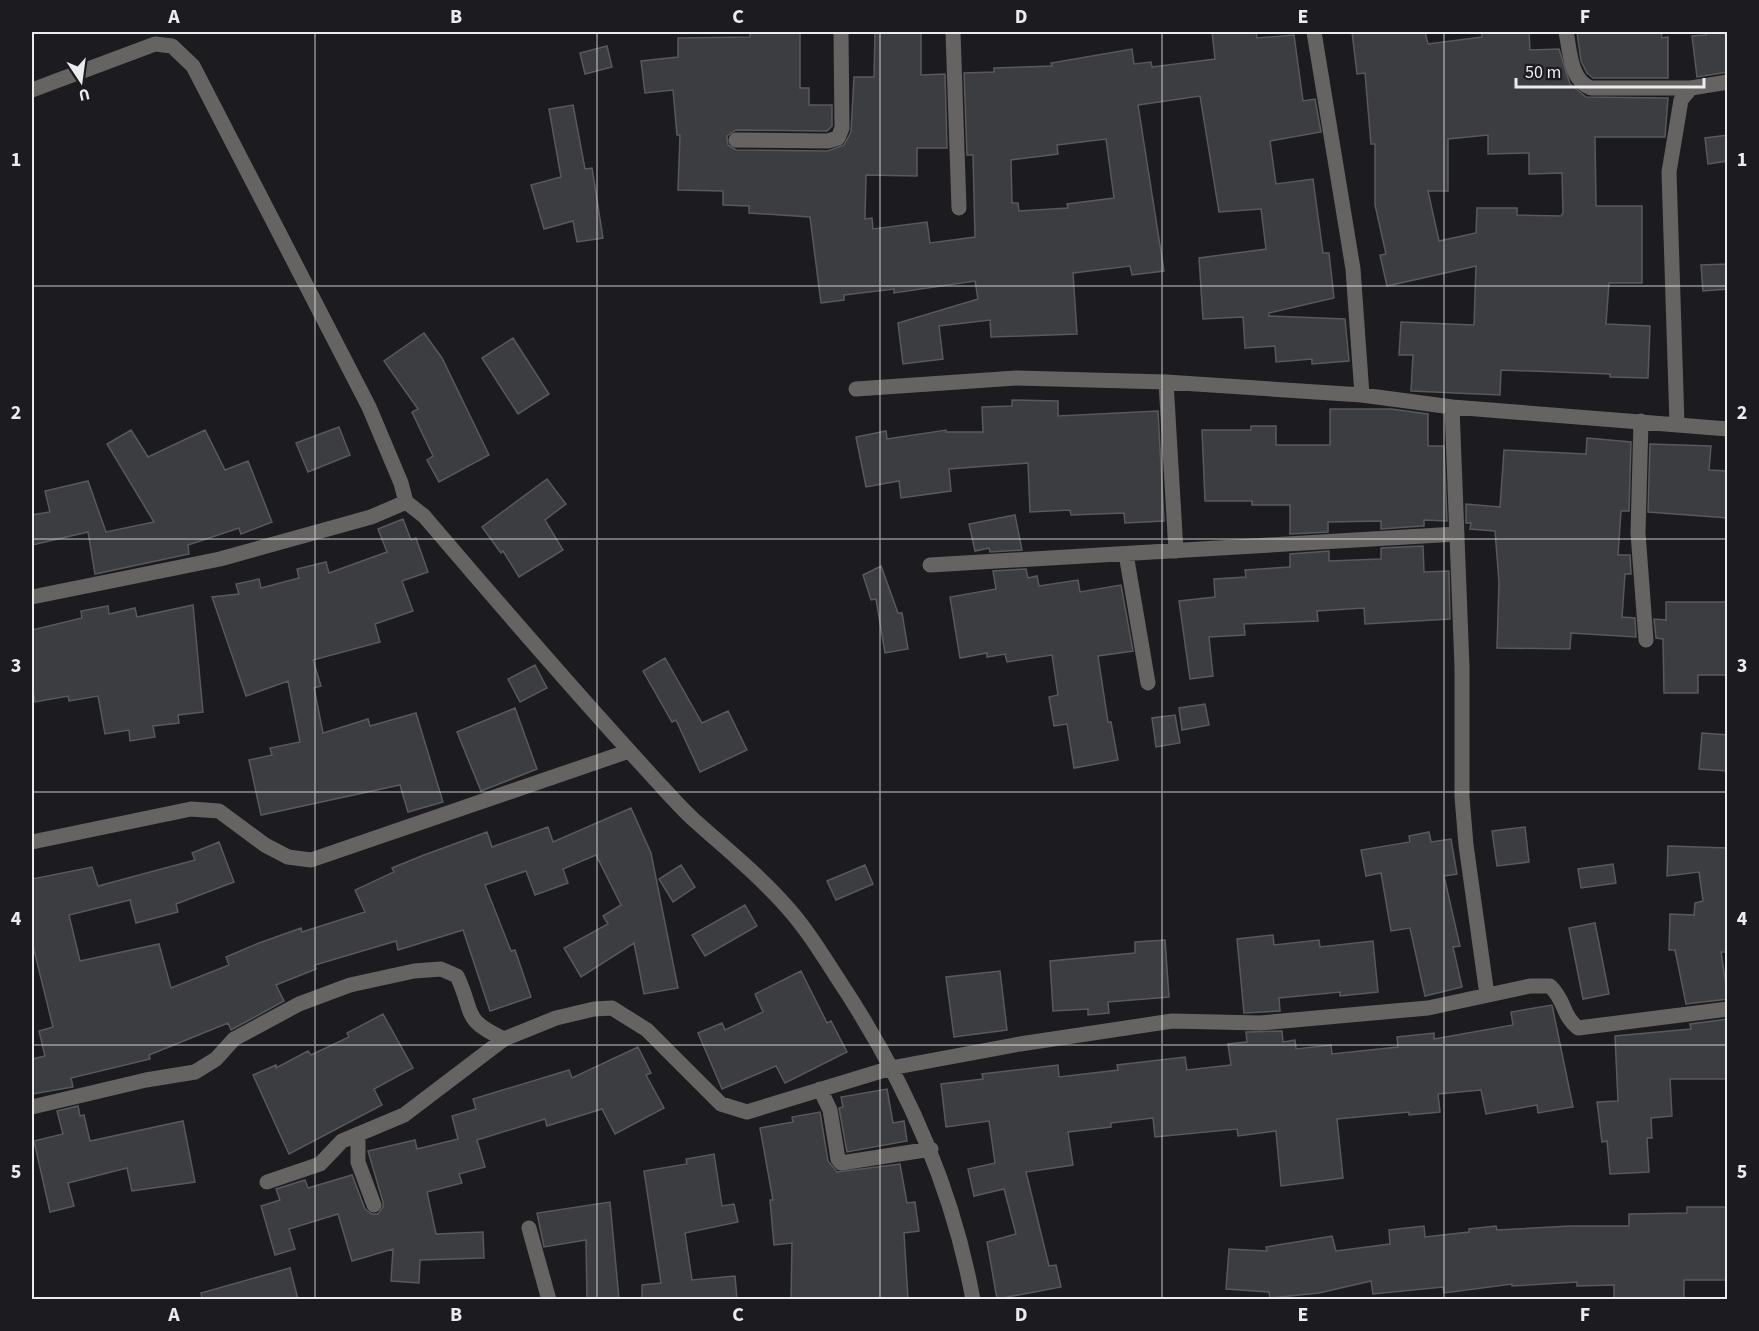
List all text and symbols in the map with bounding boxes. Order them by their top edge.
text: A [167,3,180,31]
text: B [450,3,462,31]
text: C [732,3,744,31]
text: D [1015,3,1027,31]
text: E [1298,3,1308,31]
text: F [1580,3,1590,31]
north arrow [51,51,111,111]
scale bar [1516,51,1704,89]
text: 50 m [1525,60,1561,85]
text: U [76,83,92,107]
text: 1 [11,146,21,174]
text: 1 [1737,146,1747,174]
text: 2 [11,399,21,427]
text: 2 [1737,399,1747,427]
text: 3 [11,652,21,680]
text: 3 [1737,652,1747,680]
text: 4 [11,905,22,933]
text: 4 [1737,905,1748,933]
text: 5 [11,1158,21,1186]
text: 5 [1737,1158,1747,1186]
text: A [167,1301,180,1329]
text: B [450,1301,462,1329]
text: C [732,1301,744,1329]
text: D [1015,1301,1027,1329]
text: E [1298,1301,1308,1329]
text: F [1580,1301,1590,1329]

